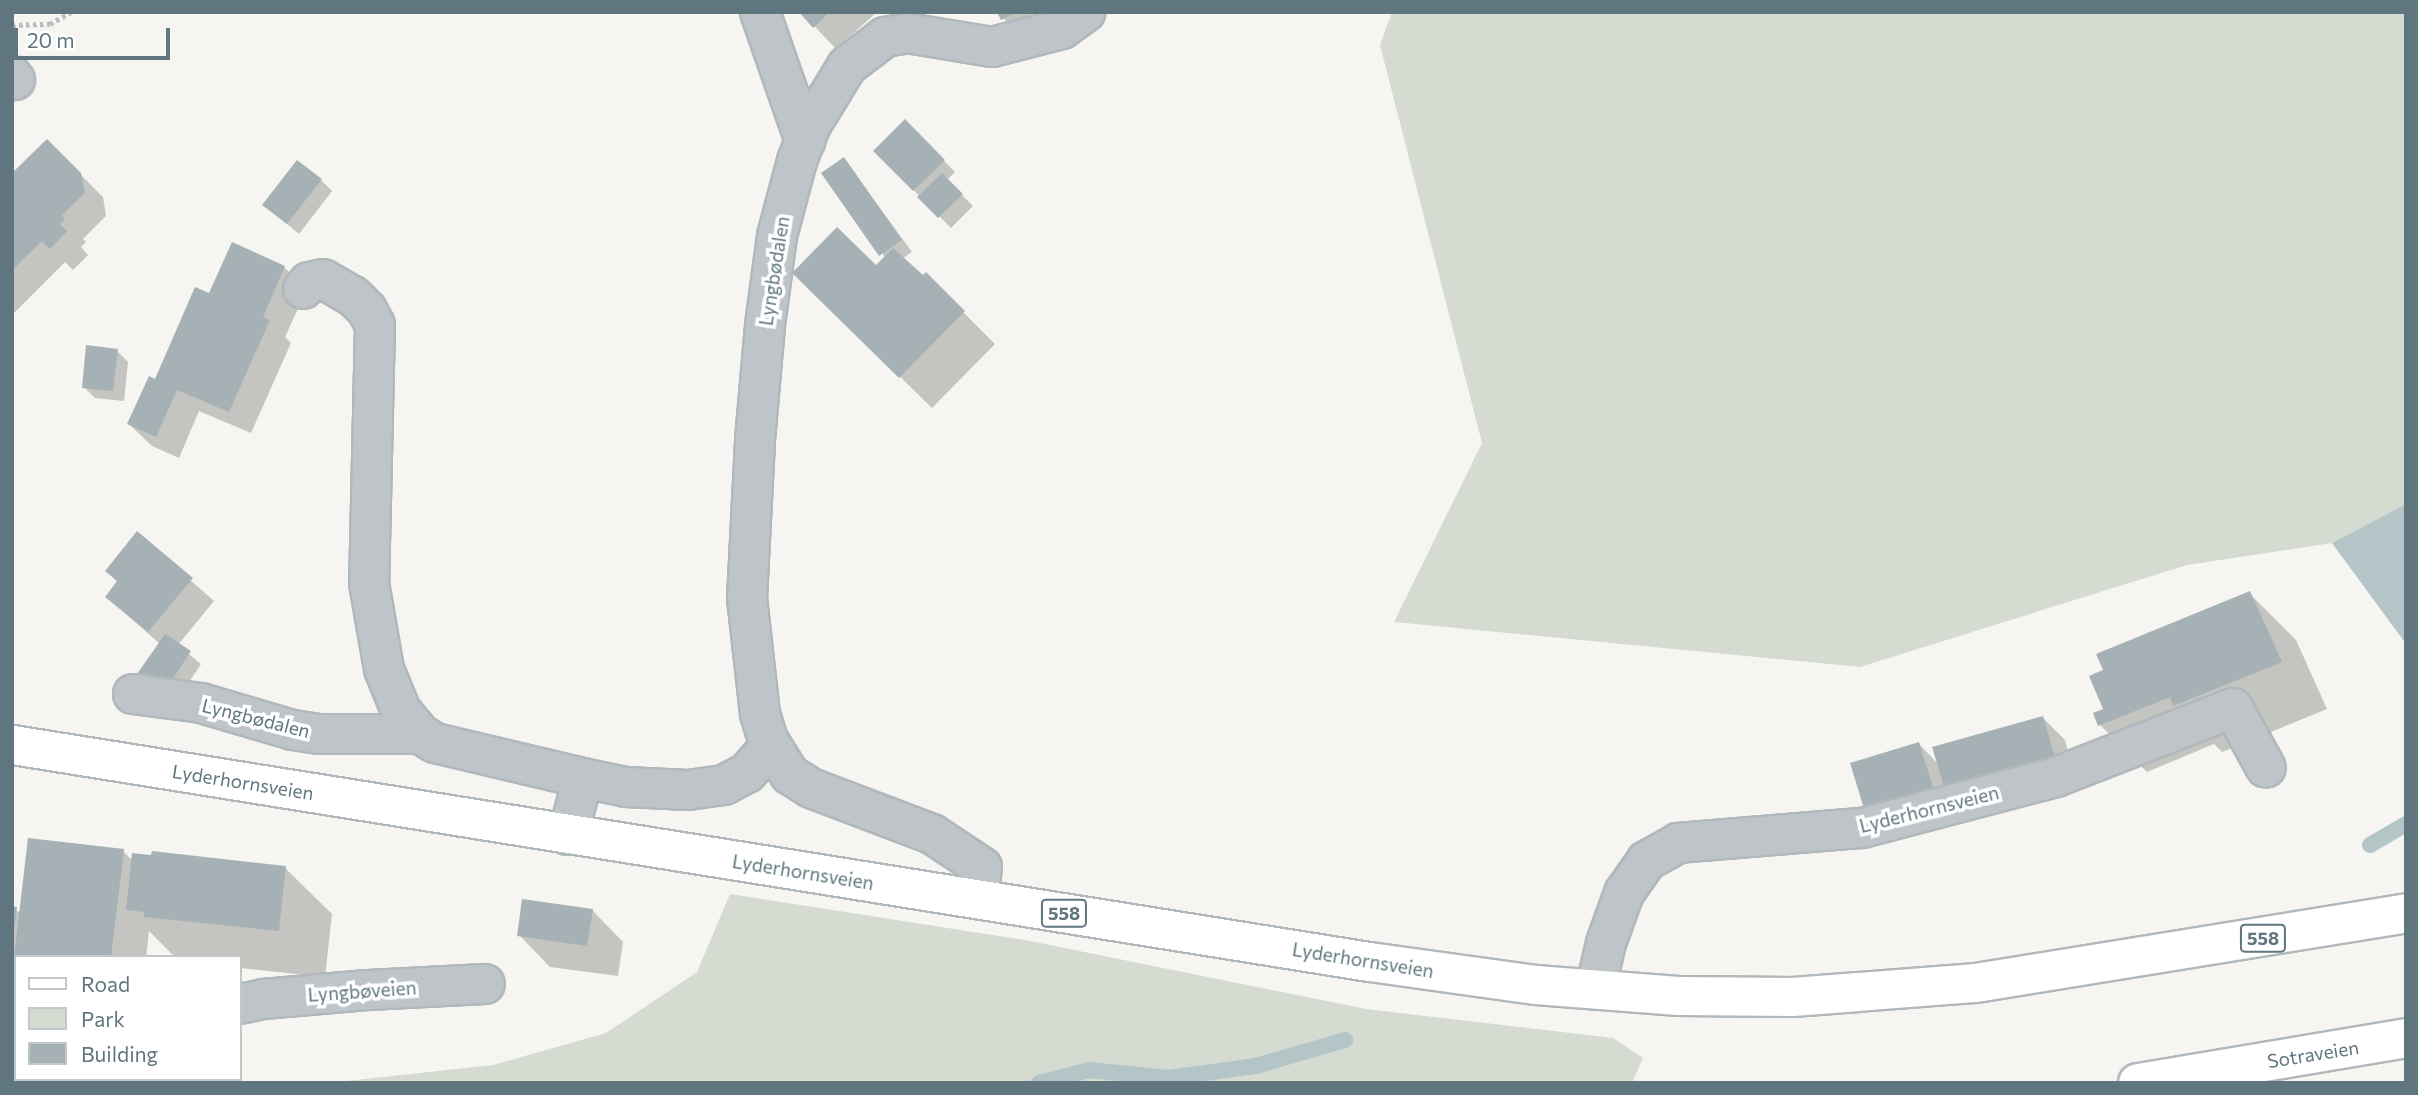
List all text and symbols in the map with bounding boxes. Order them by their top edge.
scale bar [18,14,173,58]
text: 20 m [27,27,75,52]
street label: Lyngbødalen [754,215,794,327]
street label: Lyngbødalen [200,694,312,742]
street label: Lyderhornsveien [171,760,315,804]
street label: Lyderhornsveien [1857,781,2001,837]
street label: Lyderhornsveien [731,850,875,894]
road number: 558 [1040,898,1088,928]
road number: 558 [2238,923,2288,953]
street label: Lyderhornsveien [1291,938,1435,982]
legend [14,955,242,1081]
text: Road [81,971,130,996]
street label: Lyngbøveien [307,976,417,1006]
text: Park [81,1006,125,1031]
street label: Sotraveien [2266,1036,2360,1072]
text: Building [81,1041,158,1066]

